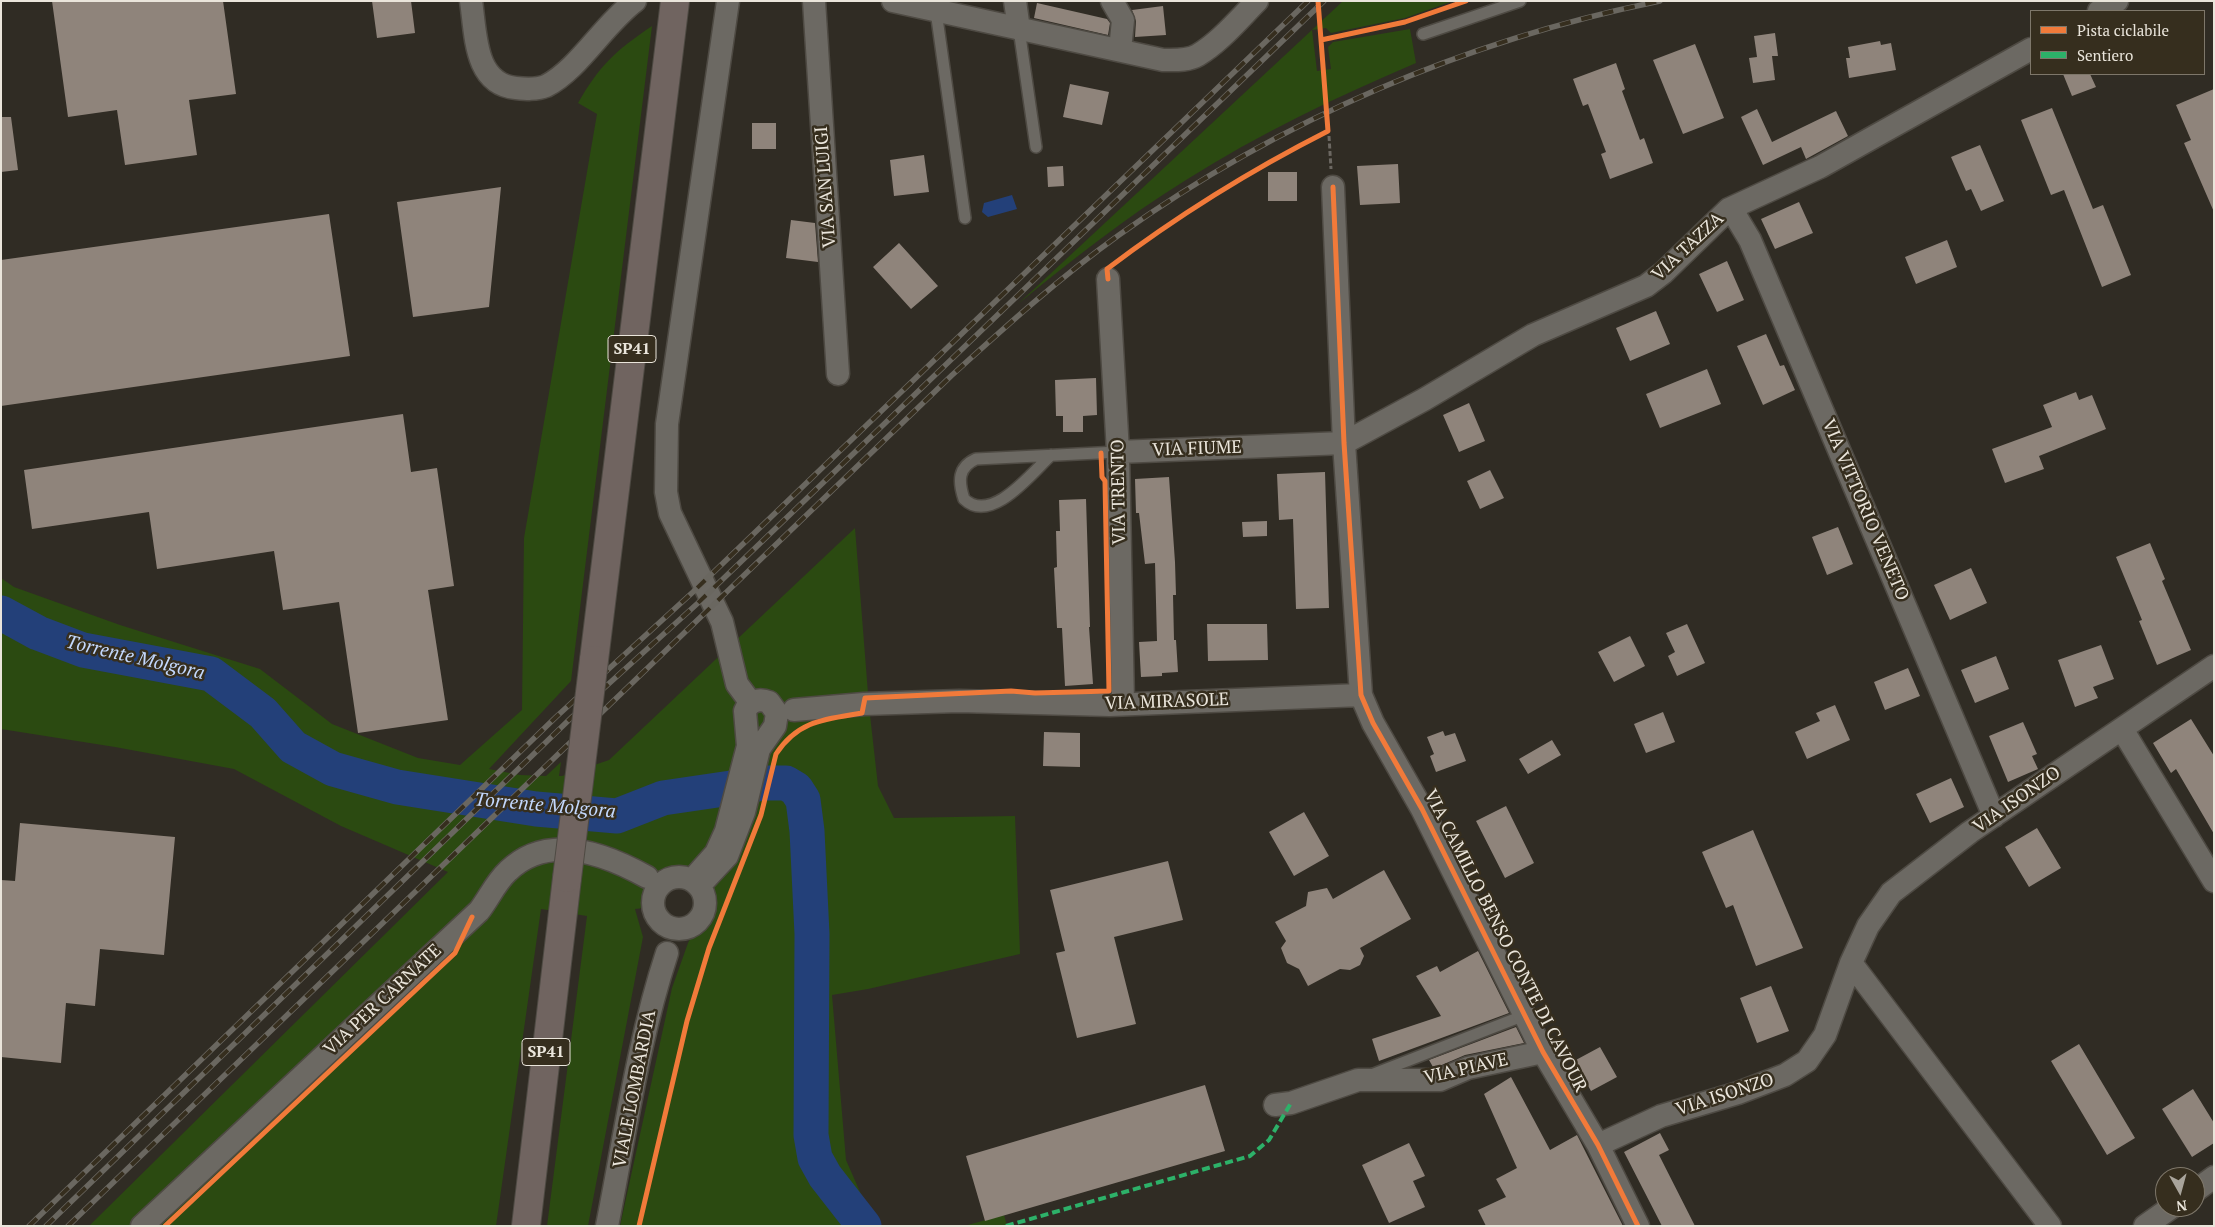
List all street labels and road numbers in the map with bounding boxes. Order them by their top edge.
street label: VIA SAN LUIGI [811,125,841,249]
street label: VIA TAZZA [1648,208,1728,286]
road number: SP41 [608,336,656,362]
street label: VIA VITTORIO VENETO [1817,416,1913,604]
street label: VIA FIUME [1152,437,1242,461]
street label: VIA TRENTO [1107,439,1131,545]
street label: VIA MIRASOLE [1104,689,1230,715]
street label: VIA ISONZO [1969,762,2065,838]
street label: VIA CAMILLO BENSO CONTE DI CAVOUR [1419,786,1591,1096]
street label: VIA PER CARNATE [320,940,446,1060]
street label: VIALE LOMBARDIA [609,1008,661,1170]
road number: SP41 [522,1038,570,1066]
street label: VIA PIAVE [1422,1049,1510,1089]
street label: VIA ISONZO [1673,1069,1777,1121]

